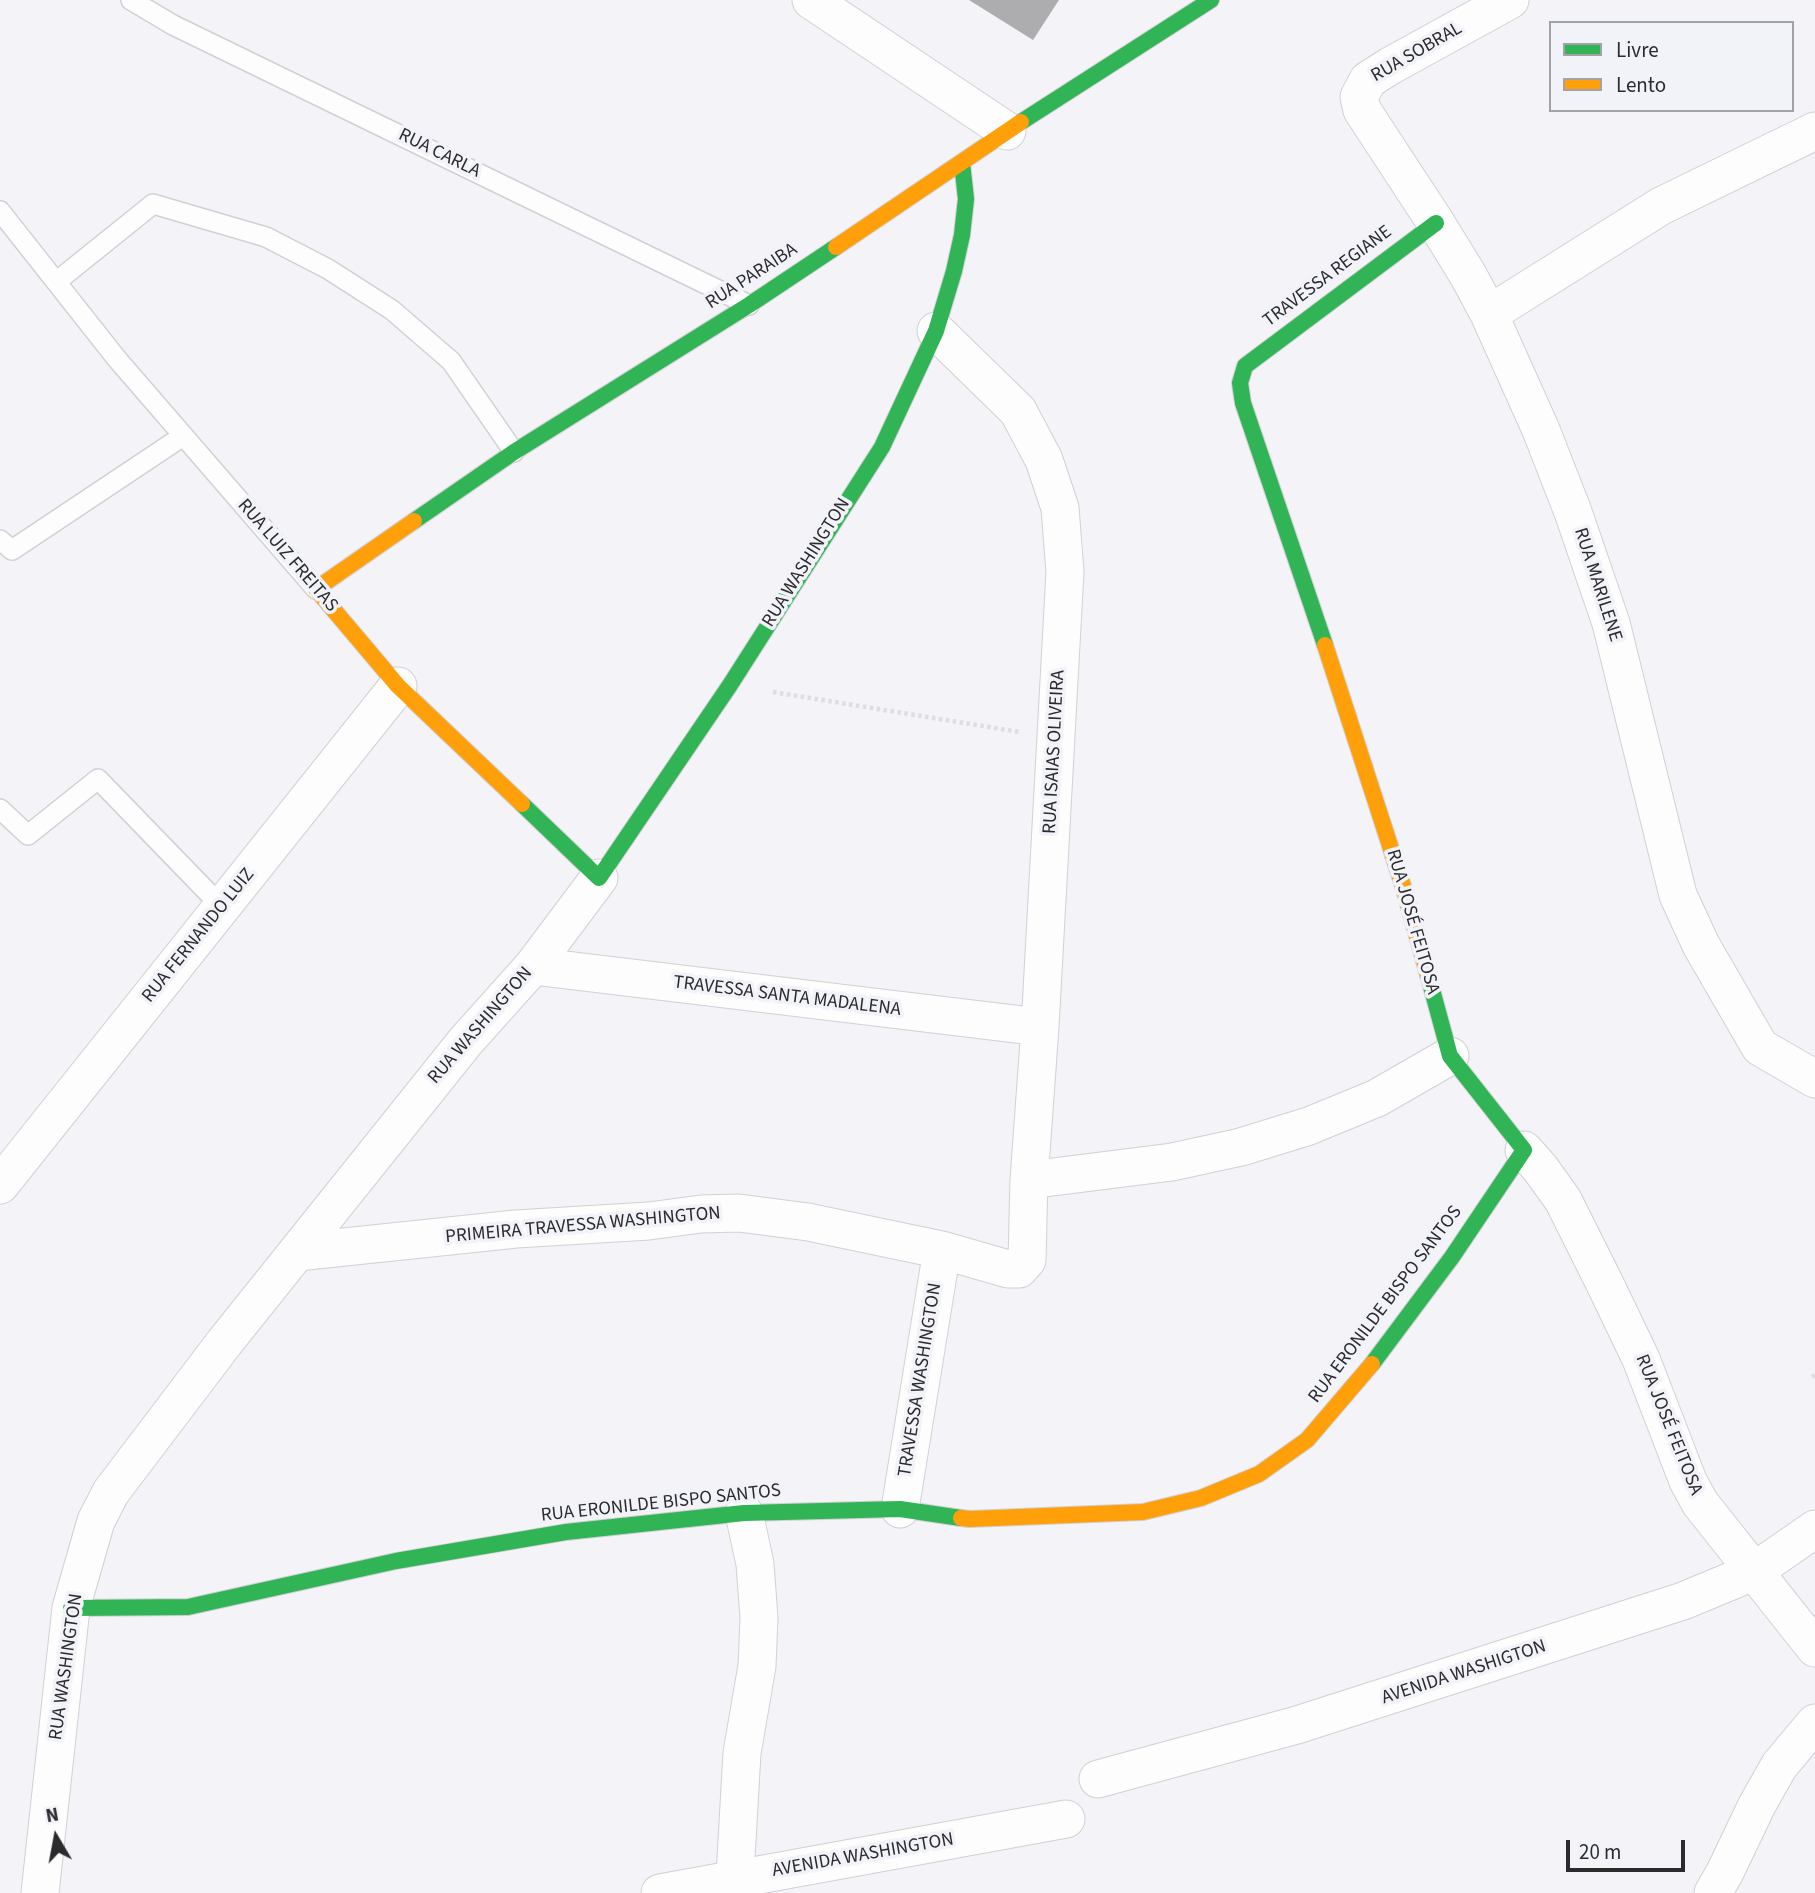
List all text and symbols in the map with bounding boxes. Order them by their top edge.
street label: RUA SOBRAL [1368,18,1466,88]
legend [1549,21,1794,112]
text: Livre [1616,35,1659,65]
text: Lento [1616,70,1666,100]
street label: RUA CARLA [394,124,484,184]
street label: TRAVESSA REGIANE [1259,221,1397,333]
street label: RUA PARAIBA [702,239,802,315]
street label: RUA WASHINGTON [758,494,856,632]
street label: RUA LUIZ FREITAS [232,495,342,617]
street label: RUA MARILENE [1568,525,1626,645]
street label: RUA ISAIAS OLIVEIRA [1039,669,1071,835]
street label: RUA JOSÉ FEITOSA [1380,847,1444,997]
street label: RUA FERNANDO LUIZ [138,864,260,1008]
street label: RUA WASHINGTON [424,963,538,1089]
street label: TRAVESSA SANTA MADALENA [672,972,902,1022]
street label: RUA ERONILDE BISPO SANTOS [1304,1202,1468,1408]
street label: PRIMEIRA TRAVESSA WASHINGTON [444,1203,722,1249]
street label: TRAVESSA WASHINGTON [894,1281,948,1479]
street label: RUA JOSÉ FEITOSA [1629,1351,1707,1499]
street label: RUA ERONILDE BISPO SANTOS [540,1480,782,1528]
street label: RUA WASHINGTON [45,1592,89,1742]
street label: AVENIDA WASHIGTON [1379,1636,1549,1710]
text: N [44,1801,61,1830]
north arrow [21,1802,91,1872]
scale bar [1570,1826,1689,1870]
street label: AVENIDA WASHINGTON [771,1829,955,1883]
text: 20 m [1579,1837,1621,1867]

